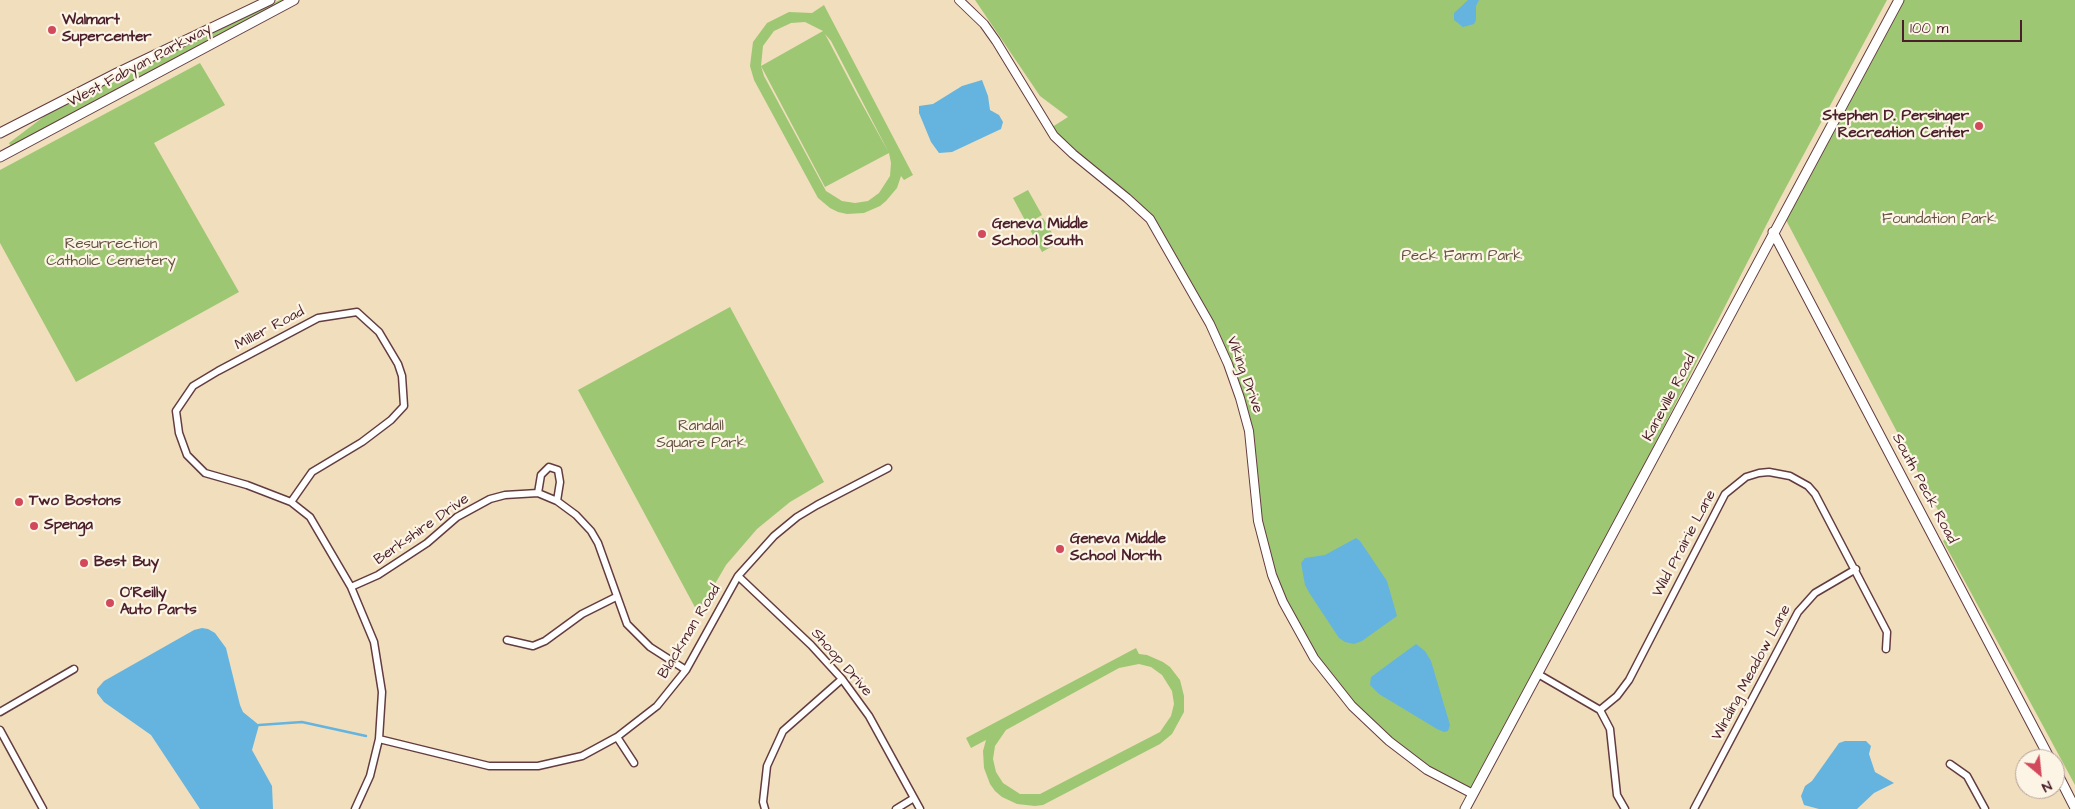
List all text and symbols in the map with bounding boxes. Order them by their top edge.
scale bar [1905,10,2025,42]
place label: Walmart Supercenter [62,12,152,47]
text: 100 m [1910,18,1949,39]
street label: West Fabyan Parkway [65,20,215,112]
marker: Walmart Supercenter [46,24,58,36]
place label: Stephen D. Persinger Recreation Center [1823,108,1969,143]
marker: Stephen D. Persinger Recreation Center [1973,120,1985,132]
park label: Foundation Park [1882,211,1996,229]
place label: Geneva Middle School South [992,216,1088,251]
marker: Geneva Middle School South [976,228,988,240]
park label: Resurrection Catholic Cemetery [46,236,176,271]
park label: Peck Farm Park [1401,248,1523,266]
street label: Miller Road [232,303,308,355]
street label: Viking Drive [1222,334,1266,416]
street label: Kaneville Road [1640,352,1700,444]
park label: Randall Square Park [656,418,746,453]
street label: South Peck Road [1887,431,1961,547]
street label: Wild Prairie Lane [1649,487,1721,601]
street label: Berkshire Drive [371,490,473,570]
place label: Two Bostons [29,493,121,511]
marker: Two Bostons [13,496,25,508]
place label: Spenga [44,517,93,535]
marker: Spenga [28,520,40,532]
place label: Geneva Middle School North [1070,531,1166,566]
marker: Geneva Middle School North [1054,543,1066,555]
place label: Best Buy [94,554,159,572]
marker: Best Buy [78,557,90,569]
street label: Blackman Road [655,582,725,682]
place label: O'Reilly Auto Parts [120,585,197,620]
marker: O'Reilly Auto Parts [104,597,116,609]
street label: Winding Meadow Lane [1709,602,1795,744]
street label: Shoop Drive [807,625,875,701]
north arrow [2015,749,2065,799]
text: N [2038,775,2055,797]

